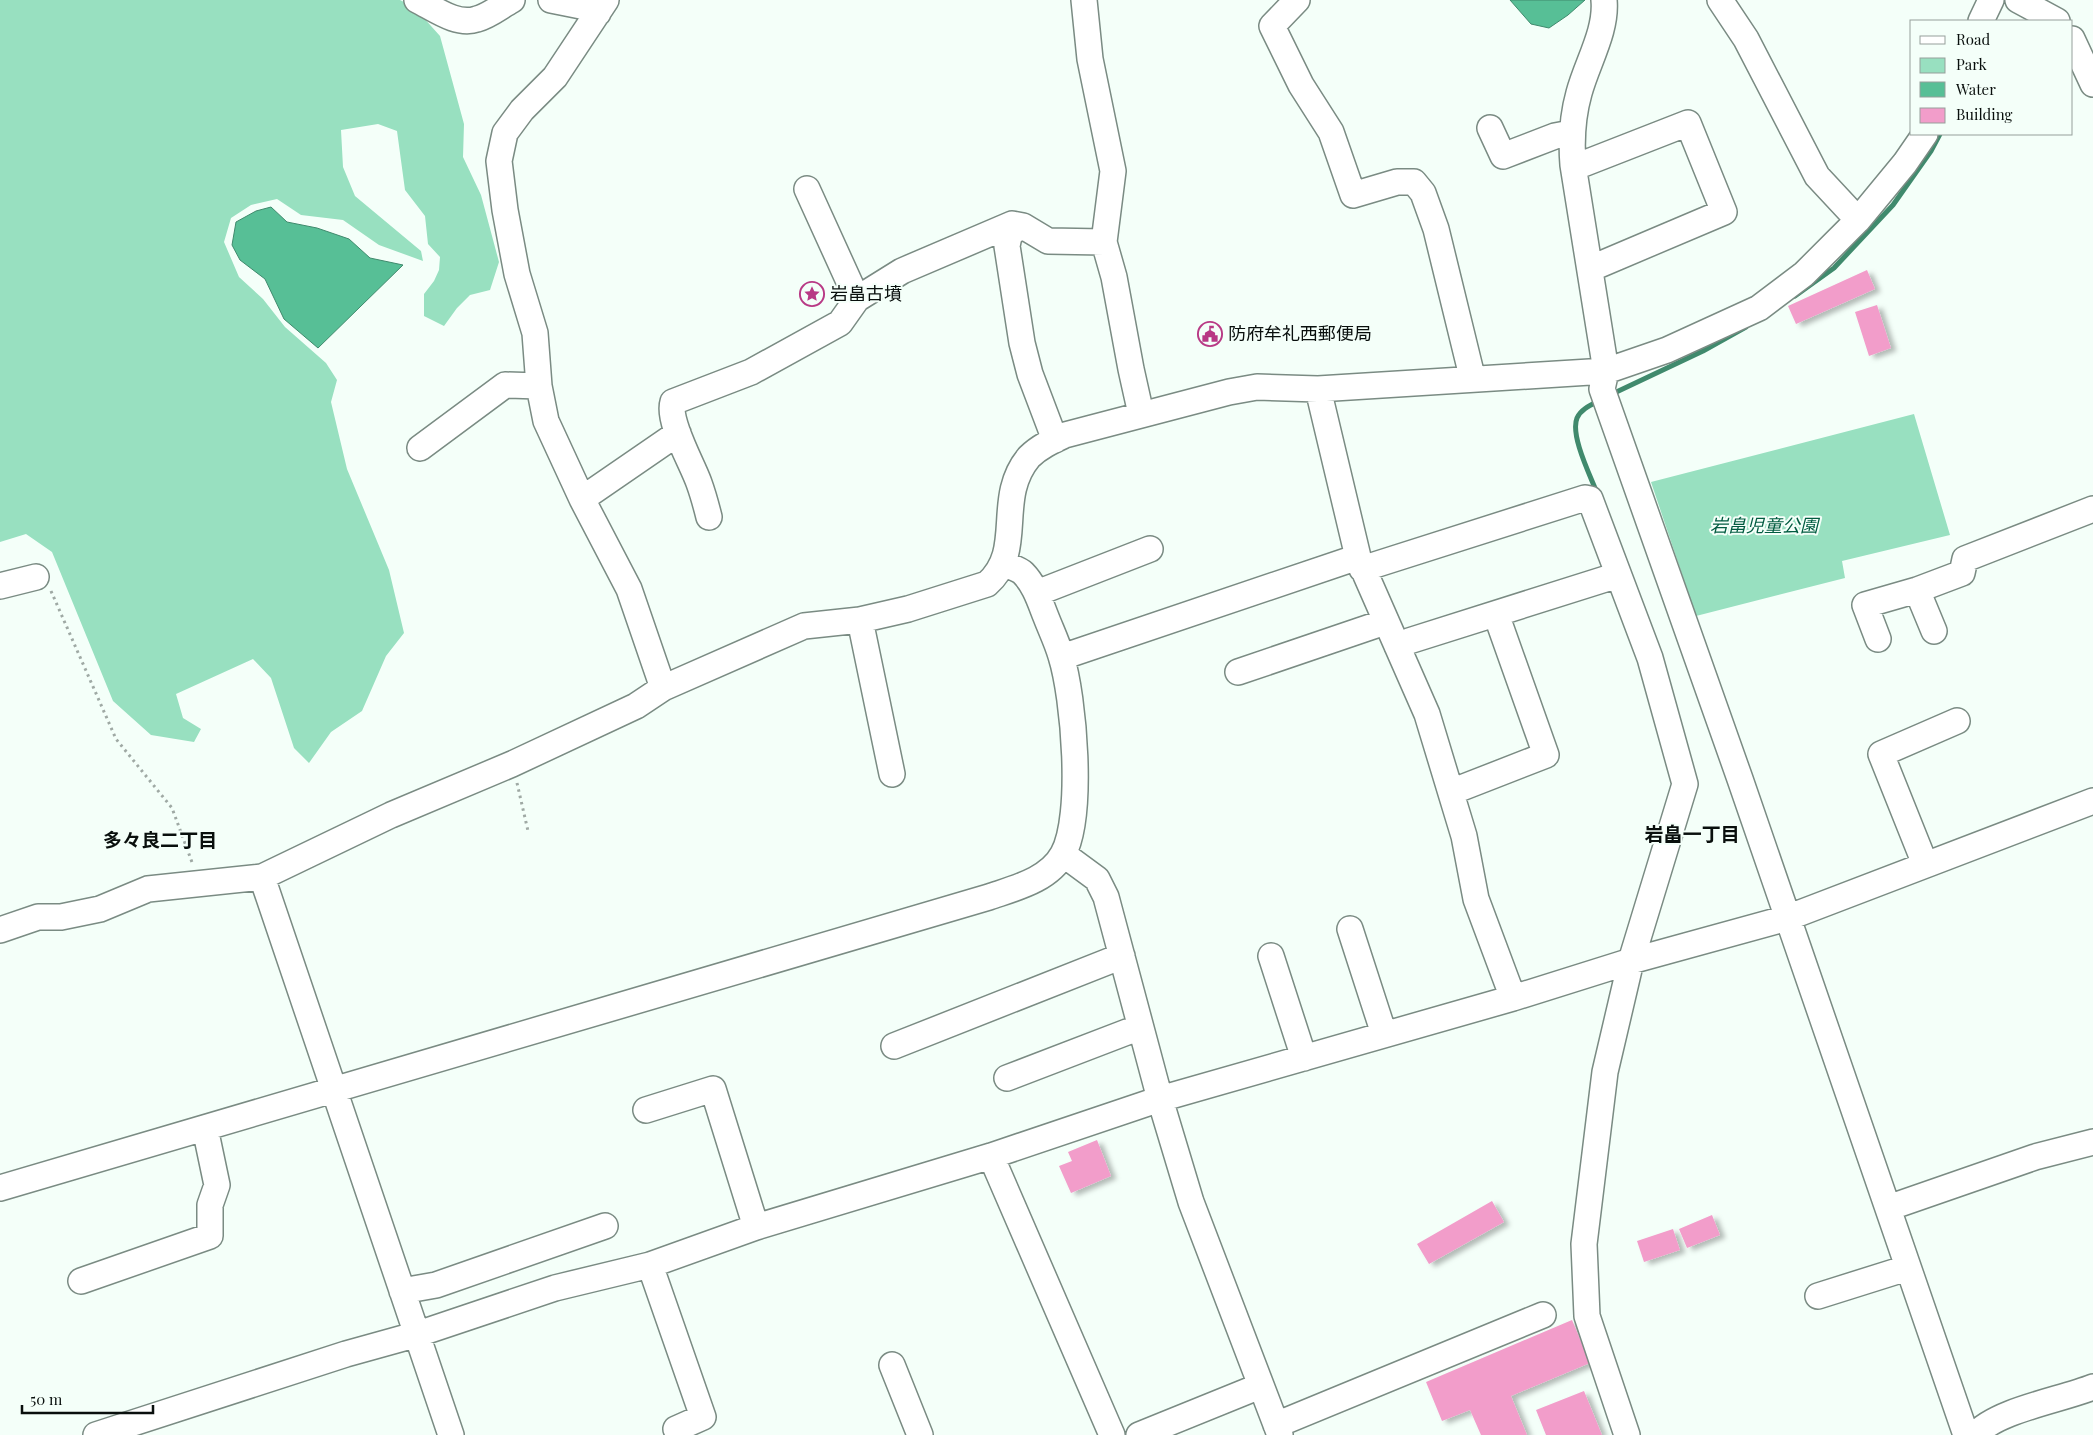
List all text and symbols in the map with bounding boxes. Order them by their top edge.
legend [1910,20,2073,135]
text: Road [1956,29,1990,49]
text: Park [1956,54,1988,74]
text: Water [1955,79,1996,99]
text: Building [1956,104,2013,124]
place icon: 岩畠古墳 [799,281,825,307]
place label: 岩畠古墳 [830,281,902,305]
public building icon: 防府牟礼西郵便局 [1197,321,1223,347]
place label: 防府牟礼西郵便局 [1228,321,1372,345]
park label: 岩畠児童公園 [1710,513,1821,537]
district label: 岩畠一丁目 [1644,820,1740,846]
district label: 多々良二丁目 [103,826,217,852]
scale bar [22,1382,154,1414]
text: 50 m [30,1389,63,1409]

